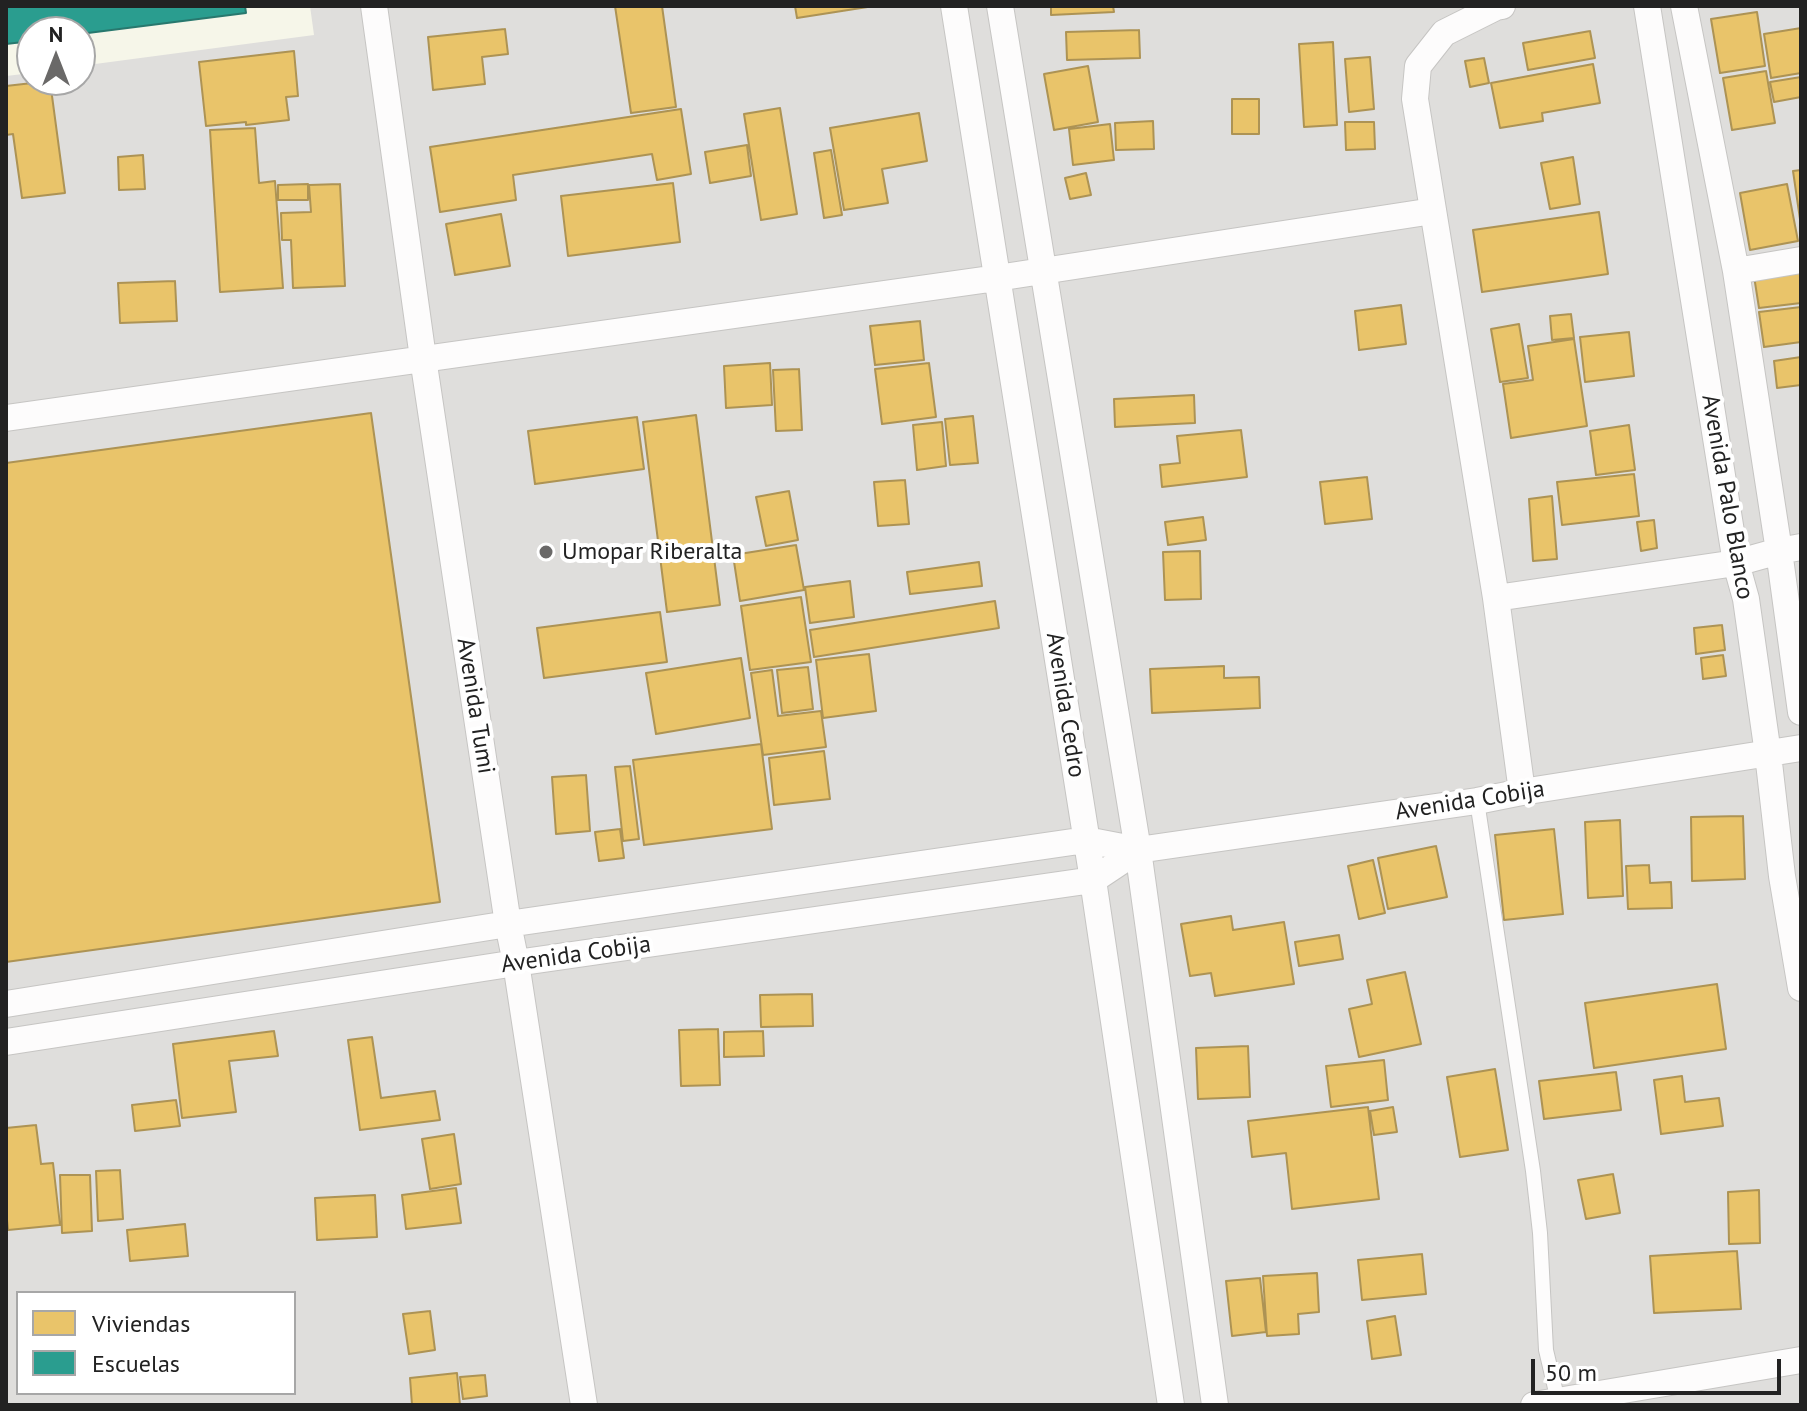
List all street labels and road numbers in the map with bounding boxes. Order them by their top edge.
street label: Avenida Palo Blanco [1695,392,1759,602]
street label: Avenida Cedro [1039,630,1091,780]
street label: Avenida Tumi [450,636,500,776]
street label: Avenida Cobija [1393,775,1547,827]
street label: Avenida Cobija [499,930,653,980]

